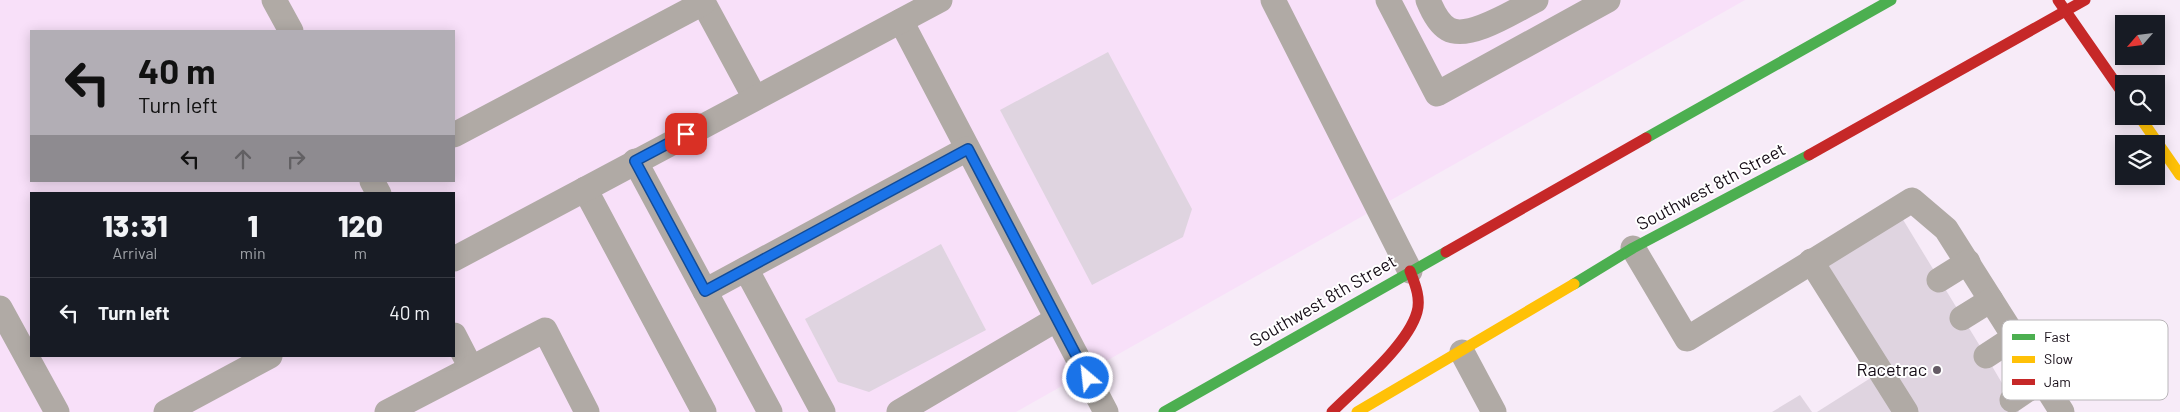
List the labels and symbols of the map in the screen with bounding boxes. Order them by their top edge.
north arrow [2115,15,2165,65]
pin [665,113,707,155]
street label: Southwest 8th Street [1632,138,1789,235]
street label: Southwest 8th Street [1245,249,1400,351]
legend [2002,320,2168,400]
text: Fast [2044,328,2070,345]
text: Slow [2044,350,2073,367]
position arrow [1061,351,1113,403]
place label: Racetrac [1856,358,1927,380]
marker: Racetrac [1931,364,1943,376]
text: Jam [2044,373,2071,390]

